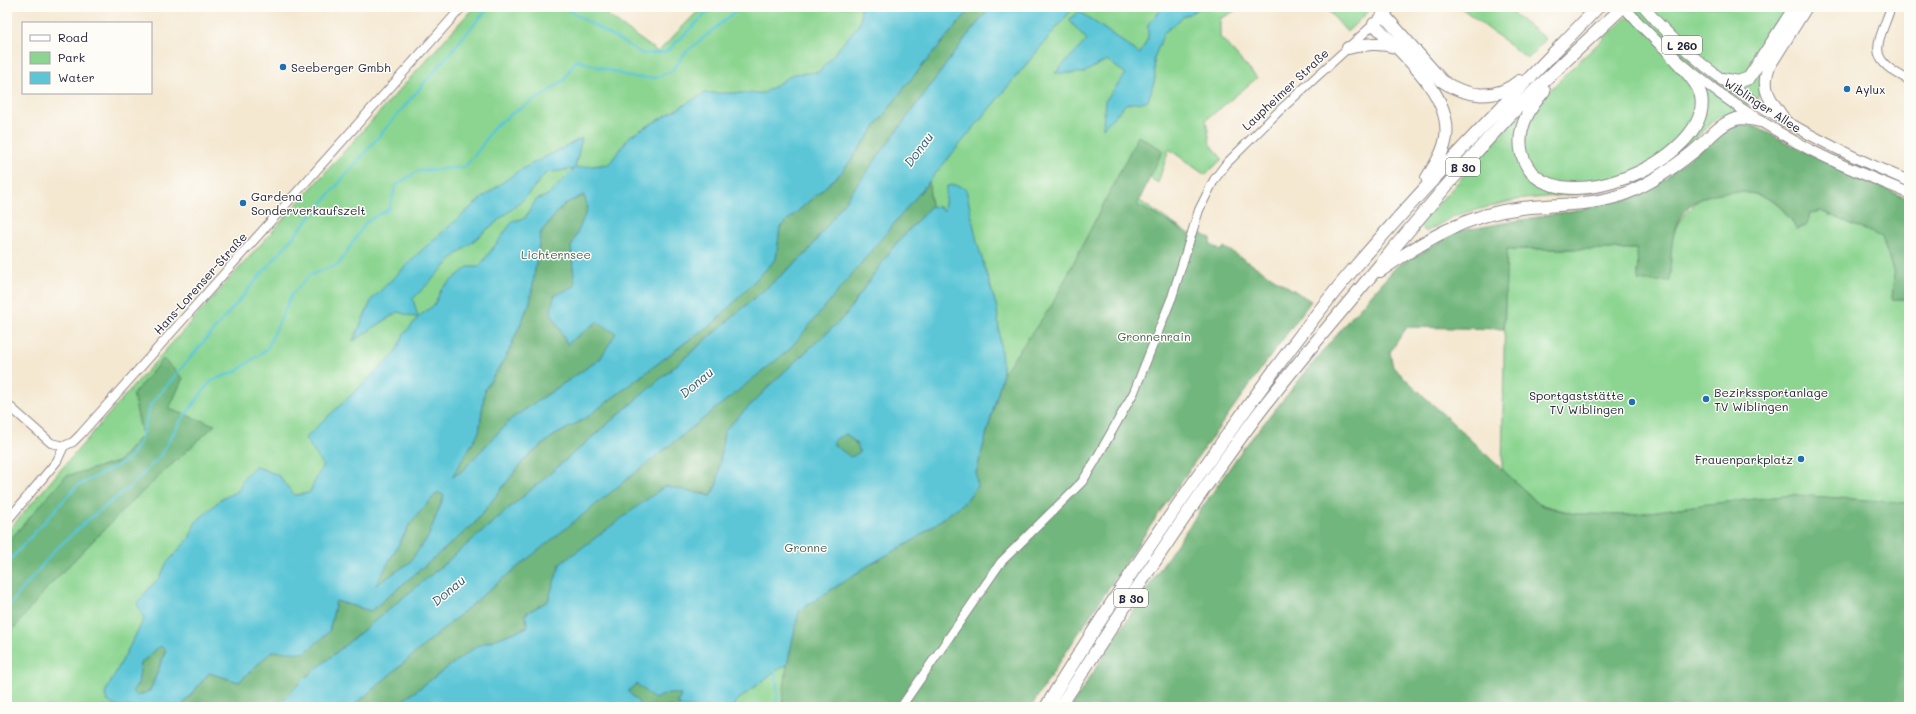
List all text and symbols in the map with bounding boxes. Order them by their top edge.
legend [22,22,152,94]
text: Road [58,29,88,45]
road number: L 260 [1662,36,1702,54]
street label: Laupheimer Straße [1238,45,1332,133]
text: Park [58,49,85,65]
place label: Seeberger Gmbh [291,59,391,75]
marker: Seeberger Gmbh [278,62,288,72]
text: Water [58,69,95,85]
street label: Wiblinger Allee [1721,74,1805,136]
place label: Aylux [1855,81,1885,97]
marker: Aylux [1842,84,1852,94]
water label: Donau [899,128,937,170]
road number: B 30 [1446,158,1480,176]
place label: Gardena Sonderverkaufszelt [251,188,366,218]
marker: Gardena Sonderverkaufszelt [238,198,248,208]
street label: Hans-Lorenser-Straße [150,229,250,337]
park label: Lichternsee [521,246,591,262]
park label: Gronnenrain [1117,328,1191,344]
water label: Donau [676,363,716,401]
place label: Bezirkssportanlage TV Wiblingen [1714,384,1828,414]
place label: Sportgaststätte TV Wiblingen [1529,387,1624,417]
marker: Bezirkssportanlage TV Wiblingen [1701,394,1711,404]
marker: Sportgaststätte TV Wiblingen [1627,397,1637,407]
place label: Frauenparkplatz [1695,451,1793,467]
marker: Frauenparkplatz [1796,454,1806,464]
park label: Gronne [785,539,827,555]
water label: Donau [428,571,468,609]
road number: B 30 [1114,589,1148,607]

